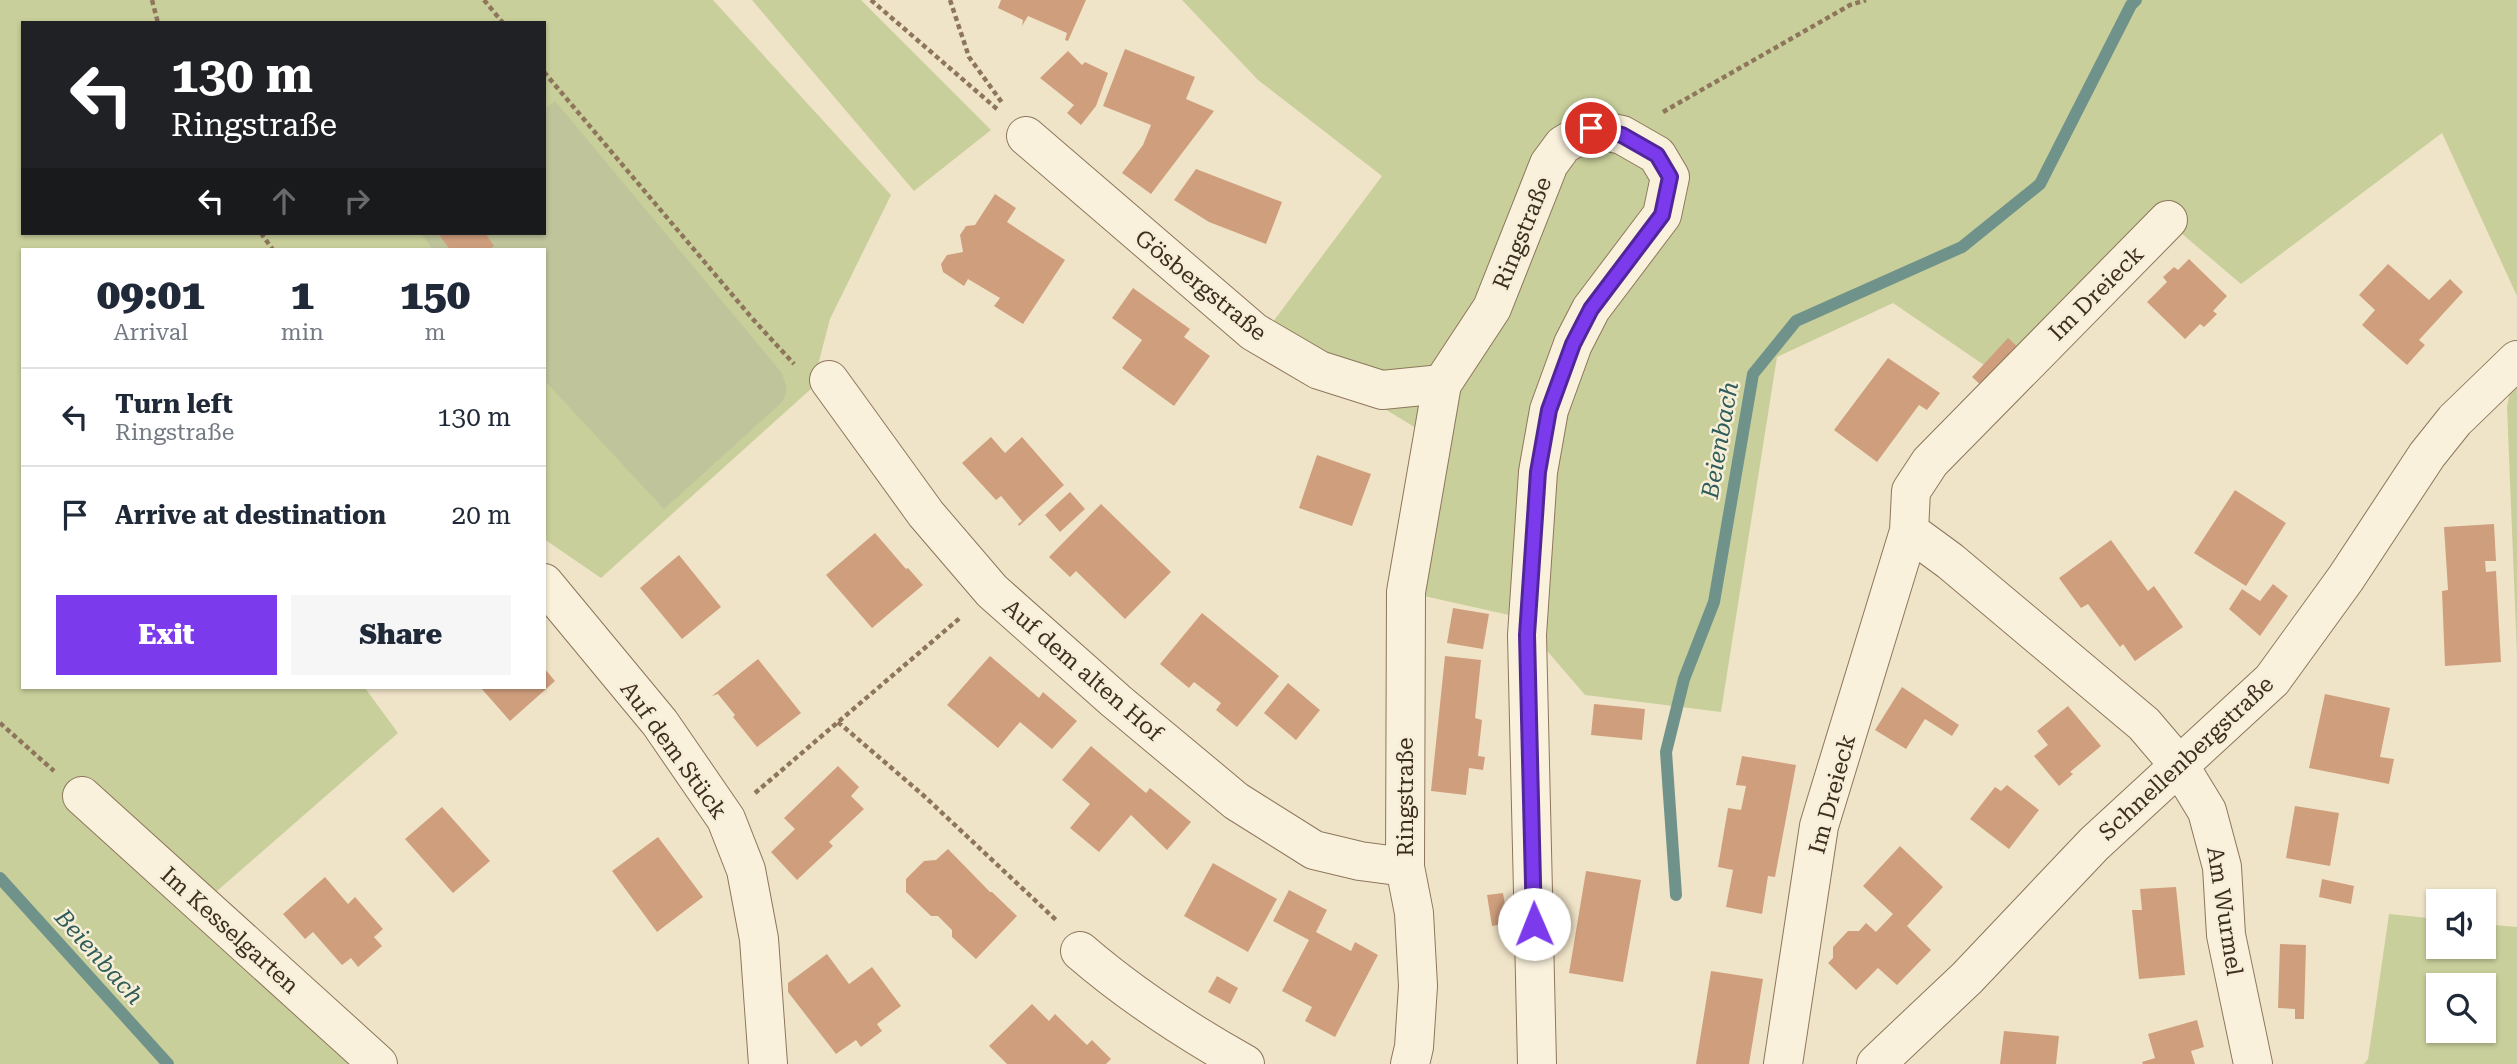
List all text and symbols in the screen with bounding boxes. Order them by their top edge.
text: 130 m [171,47,313,104]
icon: left [56,49,147,140]
pin [1561,98,1621,158]
text: Ringstraße [171,106,337,144]
icon: arrive [1572,109,1610,147]
street label: Ringstraße [1488,173,1557,294]
icon: left [192,182,230,220]
icon: ahead [265,182,303,220]
icon: right [338,182,376,220]
street label: Gösbergstraße [1130,224,1272,347]
street label: Im Dreieck [2043,240,2150,346]
text: 09:01 [97,270,205,319]
text: 1 [290,270,314,319]
text: 150 [400,270,470,319]
text: Arrival [113,319,188,346]
text: min [281,319,324,346]
text: m [424,319,445,346]
water label: Beienbach [1696,379,1744,502]
text: Turn left [115,389,233,419]
icon: left [56,398,94,436]
text: 130 m [437,402,511,432]
text: Ringstraße [115,419,234,446]
icon: arrive [56,496,94,534]
text: Arrive at destination [115,500,386,530]
text: 20 m [452,500,511,530]
street label: Auf dem alten Hof [998,594,1169,748]
button: Exit [56,595,277,675]
button: Share [291,595,511,675]
street label: Schnellenbergstraße [2094,671,2279,846]
street label: Auf dem Stück [615,676,733,825]
street label: Im Dreieck [1804,731,1861,857]
street label: Ringstraße [1392,737,1419,857]
street label: Am Wurmel [2201,845,2248,977]
street label: Im Kesselgarten [155,861,304,999]
position arrow [1497,887,1571,961]
map controls [2426,889,2496,1043]
button: sound [2426,889,2496,959]
water label: Beienbach [48,903,149,1010]
button: search [2426,973,2496,1043]

